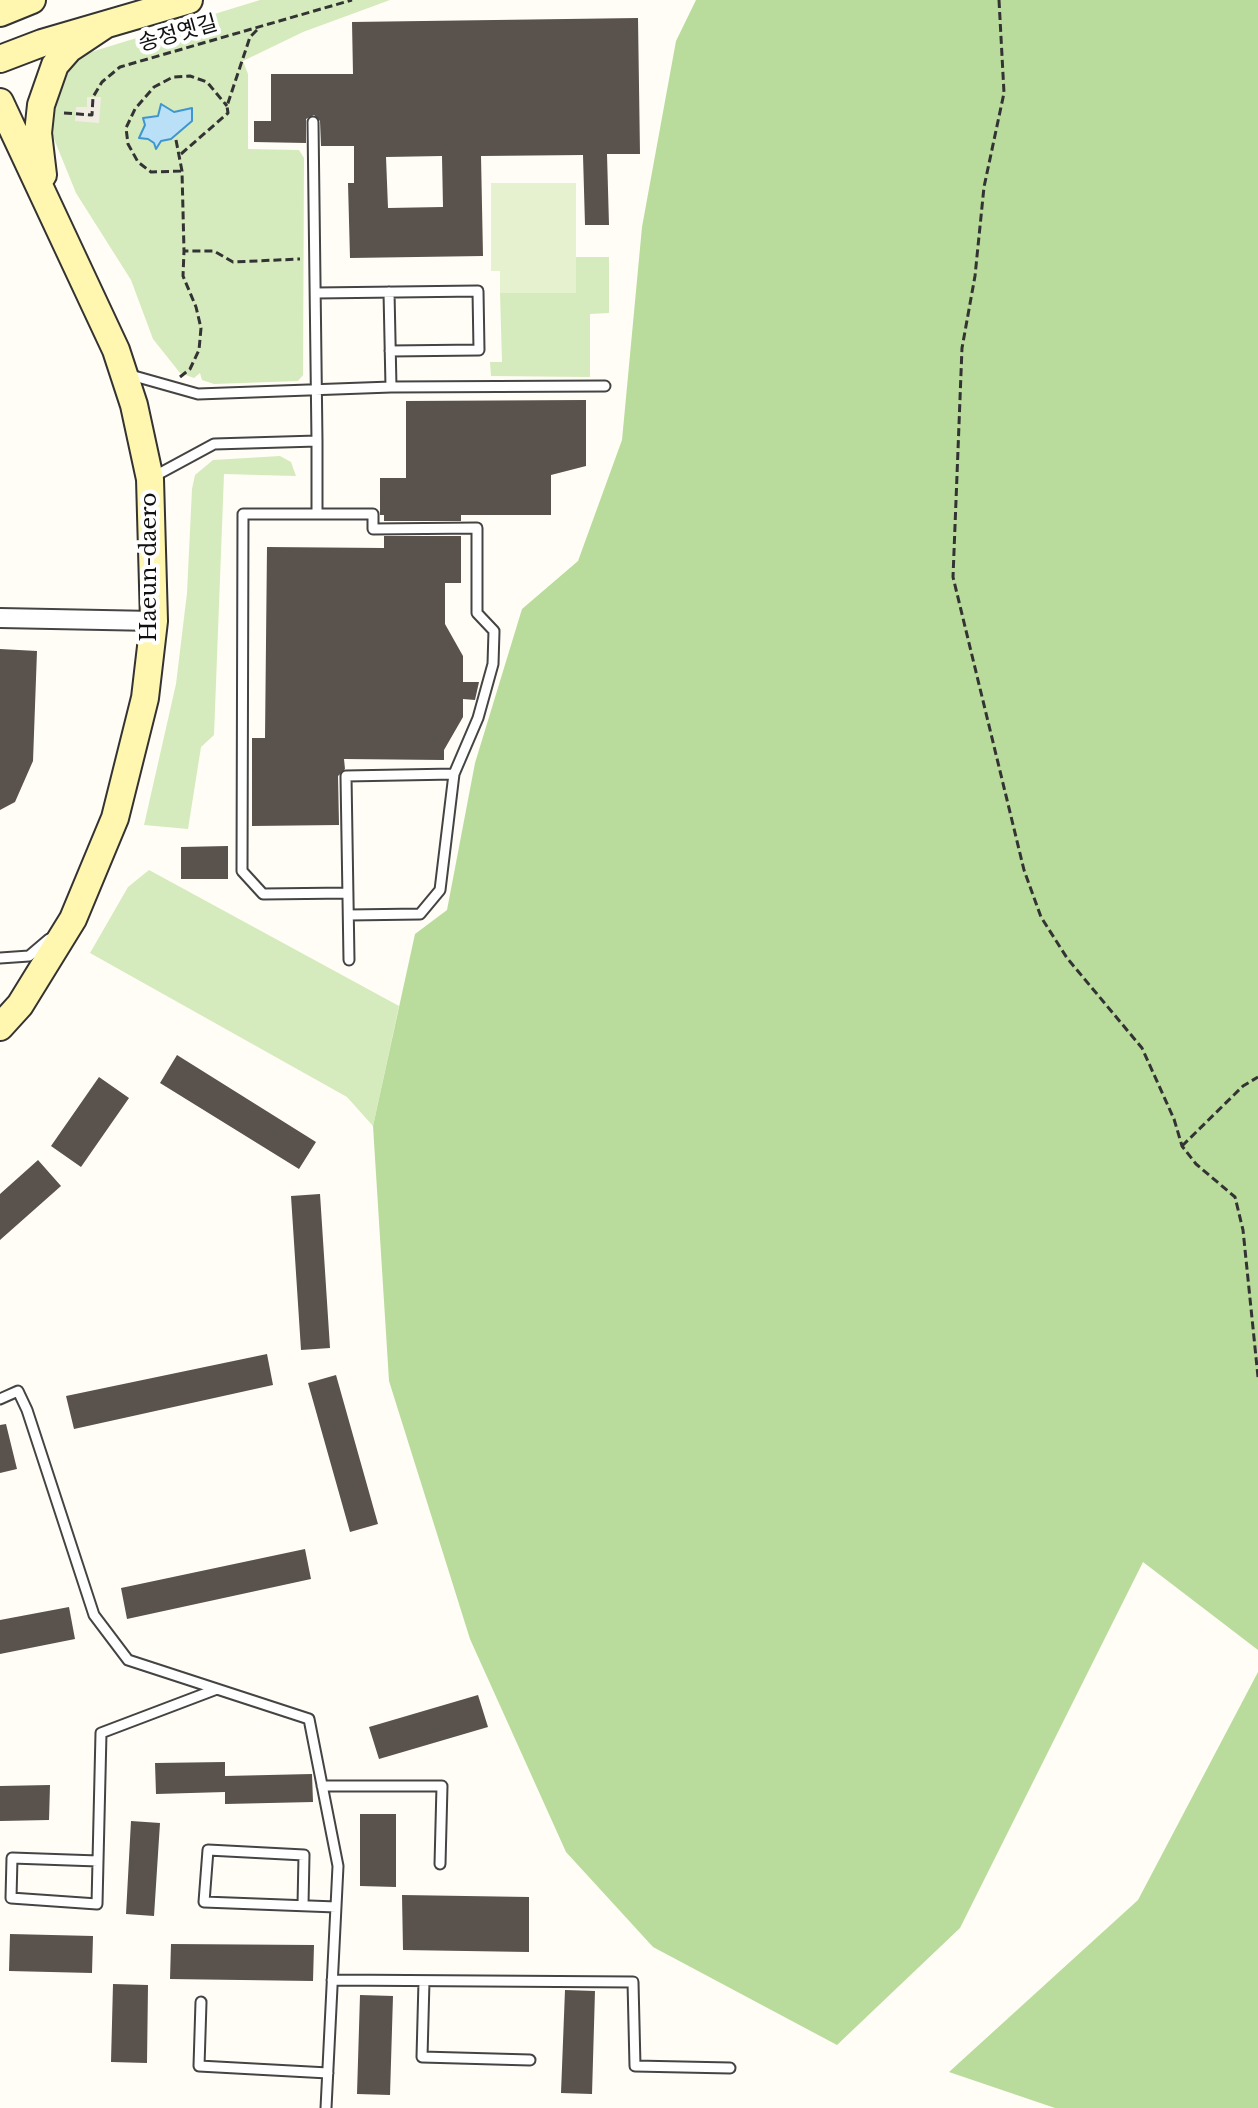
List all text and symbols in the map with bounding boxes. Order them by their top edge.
street label: 송정옛길 [135,10,221,58]
street label: Haeun-daero [137,492,163,642]

